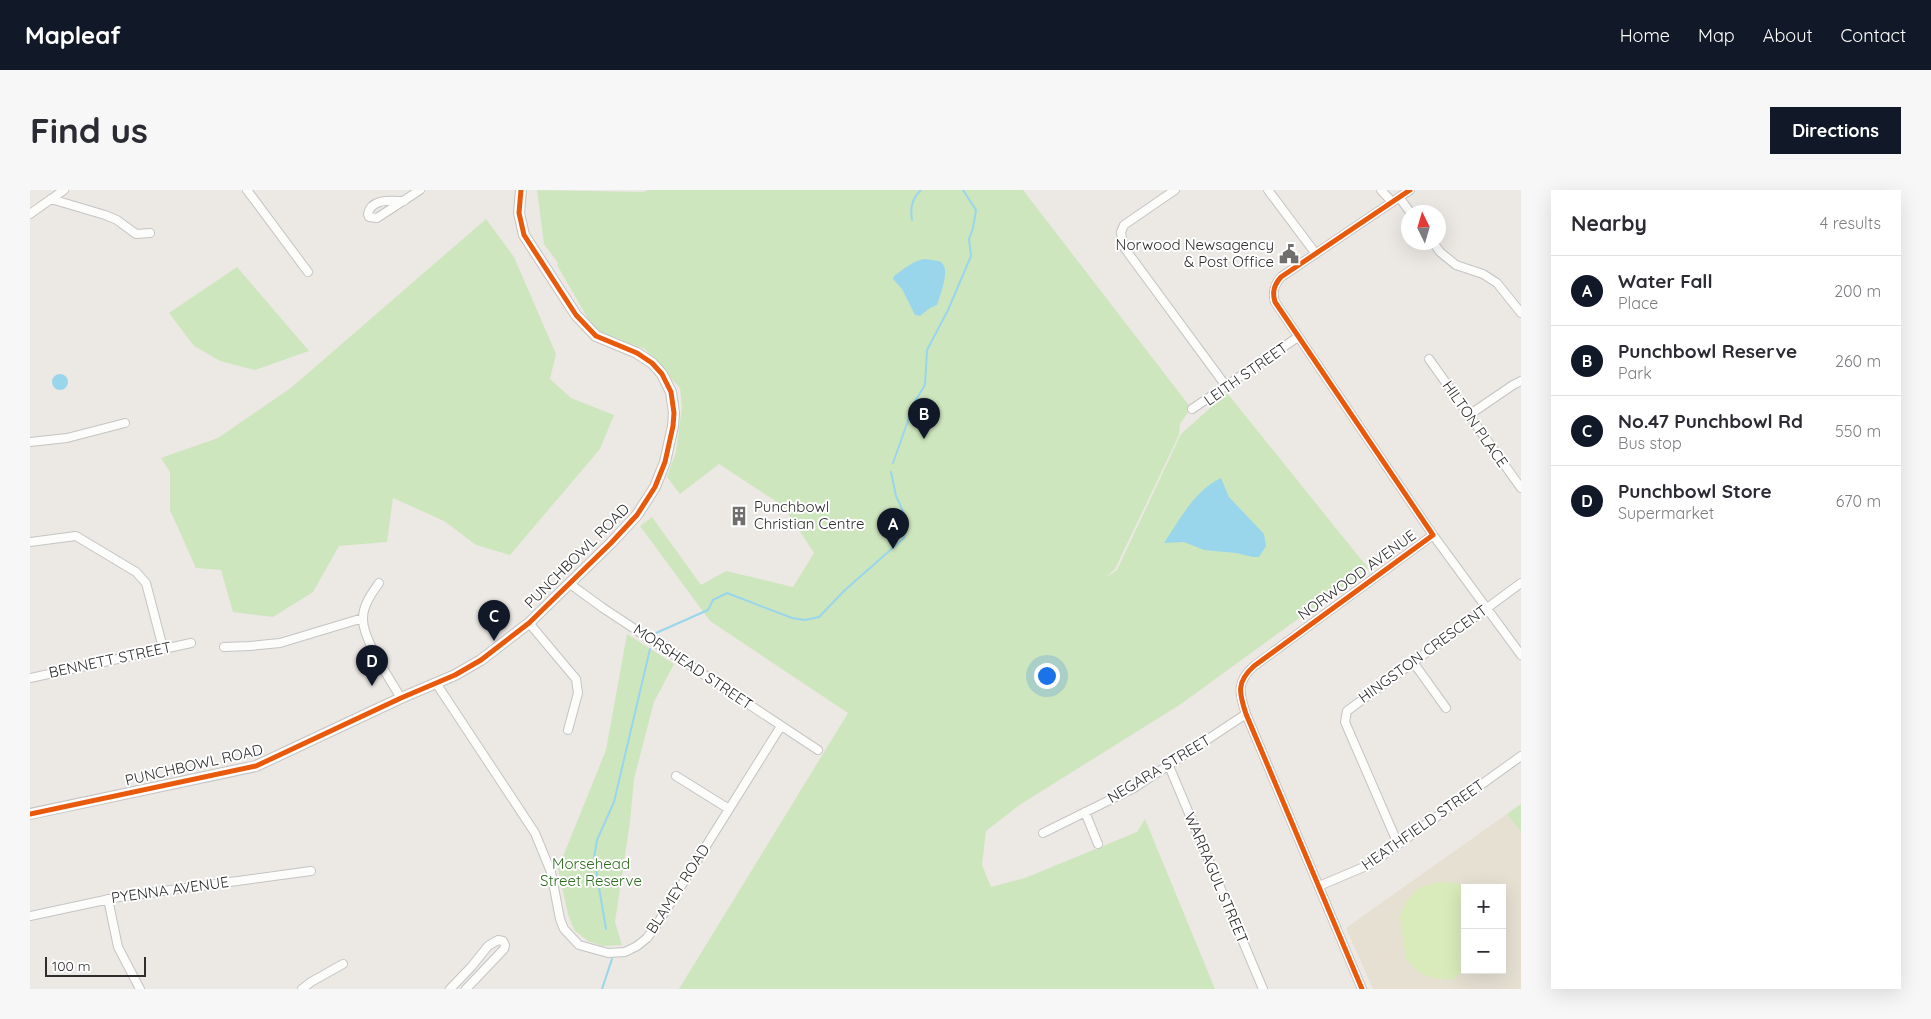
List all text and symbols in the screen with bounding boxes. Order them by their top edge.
text: Mapleaf [25,20,121,50]
text: Home [1620,24,1670,47]
text: Map [1698,24,1735,47]
text: About [1763,24,1813,47]
text: Contact [1841,24,1906,47]
button: Directions [1770,107,1901,154]
text: Find us [30,108,148,152]
north arrow [1401,205,1446,250]
text: Nearby [1571,210,1647,236]
text: 4 results [1820,213,1881,233]
place label: Norwood Newsagency & Post Office [1116,235,1274,271]
public building icon: Norwood Newsagency & Post Office [1278,243,1300,265]
text: Water Fall [1618,269,1713,293]
text: A [1582,281,1592,301]
text: 200 m [1834,281,1881,301]
text: Place [1618,293,1658,313]
street label: LEITH STREET [1200,338,1291,409]
text: Punchbowl Reserve [1618,339,1797,363]
text: B [1582,351,1592,371]
text: 260 m [1835,351,1881,371]
text: Park [1618,363,1652,383]
street label: HILTON PLACE [1438,377,1512,471]
pin: B [908,398,940,439]
text: No.47 Punchbowl Rd [1618,409,1803,433]
text: C [1582,421,1592,441]
text: 550 m [1835,421,1881,441]
text: Bus stop [1618,433,1682,453]
text: Punchbowl Store [1618,479,1772,503]
text: D [1581,491,1593,511]
text: 670 m [1836,491,1881,511]
place label: Punchbowl Christian Centre [754,497,864,533]
street label: PUNCHBOWL ROAD [520,499,633,612]
text: Supermarket [1618,503,1714,523]
building icon: Punchbowl Christian Centre [728,505,750,527]
pin: A [877,508,909,549]
street label: NORWOOD AVENUE [1294,525,1420,624]
pin: C [478,600,510,641]
street label: HINGSTON CRESCENT [1355,600,1491,707]
street label: MORSHEAD STREET [630,620,757,714]
street label: BENNETT STREET [47,637,173,682]
pin: D [356,645,388,686]
your location [1034,663,1060,689]
street label: NEGARA STREET [1104,730,1214,807]
street label: PUNCHBOWL ROAD [123,739,265,790]
street label: HEATHFIELD STREET [1358,775,1488,874]
street label: WARRAGUL STREET [1180,809,1253,946]
street label: BLAMEY ROAD [642,840,714,937]
park label: Morsehead Street Reserve [540,854,642,890]
street label: PYENNA AVENUE [110,872,230,907]
map controls [1461,884,1506,974]
button: + [1461,884,1506,929]
button: − [1461,929,1506,974]
scale bar [45,954,146,977]
text: 100 m [52,957,90,975]

